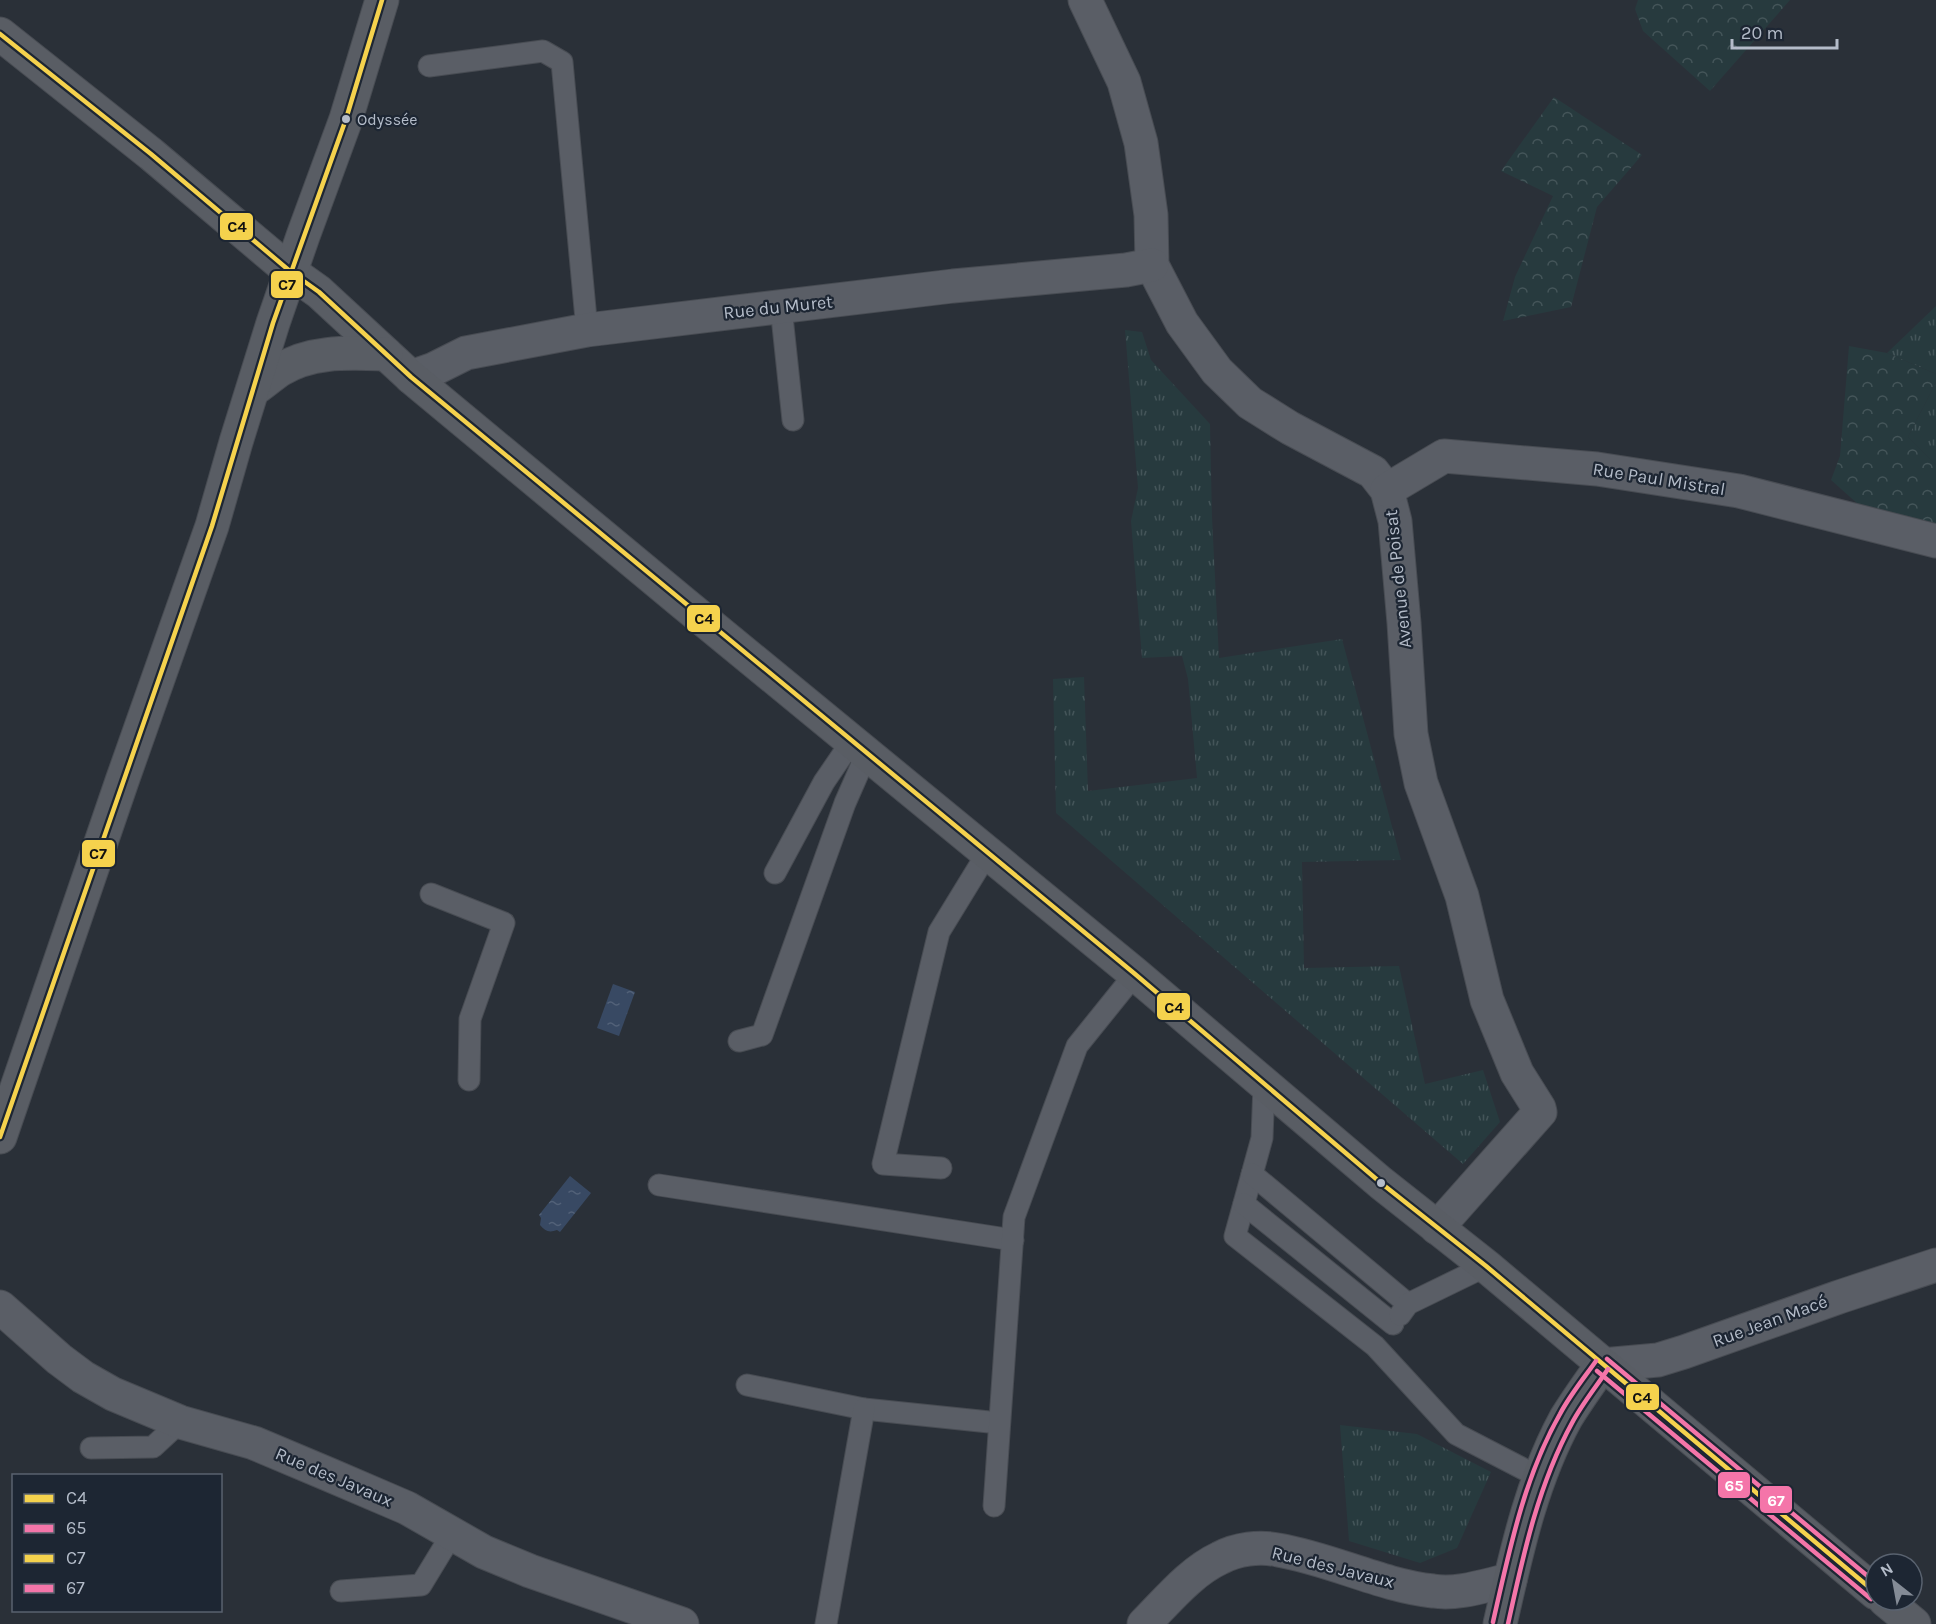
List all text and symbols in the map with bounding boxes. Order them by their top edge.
scale bar [1732,12,1837,50]
text: 20 m [1741,22,1783,44]
place label: Odyssée [357,110,418,129]
marker: Odyssée [340,113,352,125]
line badge: C4 [219,212,254,241]
text: C4 [227,217,247,236]
line badge: C7 [270,270,304,299]
text: C7 [278,275,296,294]
street label: Rue du Muret [722,290,834,324]
street label: Rue Paul Mistral [1591,458,1727,500]
street label: Avenue de Poisat [1380,509,1416,649]
line badge: C4 [686,604,721,633]
text: C4 [694,609,714,628]
line badge: C7 [81,839,116,868]
text: C7 [89,844,107,863]
line badge: C4 [1156,992,1191,1021]
text: C4 [1164,998,1184,1017]
unlabelled marker [1375,1177,1387,1189]
street label: Rue Jean Macé [1710,1290,1830,1352]
line badge: C4 [1625,1383,1660,1411]
text: C4 [1632,1388,1652,1407]
street label: Rue des Javaux [272,1442,396,1512]
line badge: 65 [1717,1471,1751,1499]
legend [12,1474,222,1612]
text: 65 [1724,1476,1744,1495]
line badge: 67 [1759,1485,1793,1514]
text: C4 [66,1487,87,1509]
text: 67 [1767,1491,1785,1510]
text: 65 [66,1517,86,1539]
street label: Rue des Javaux [1270,1541,1396,1593]
text: C7 [66,1547,86,1569]
north arrow [1864,1552,1924,1612]
text: N [1877,1558,1896,1581]
text: 67 [66,1577,85,1599]

